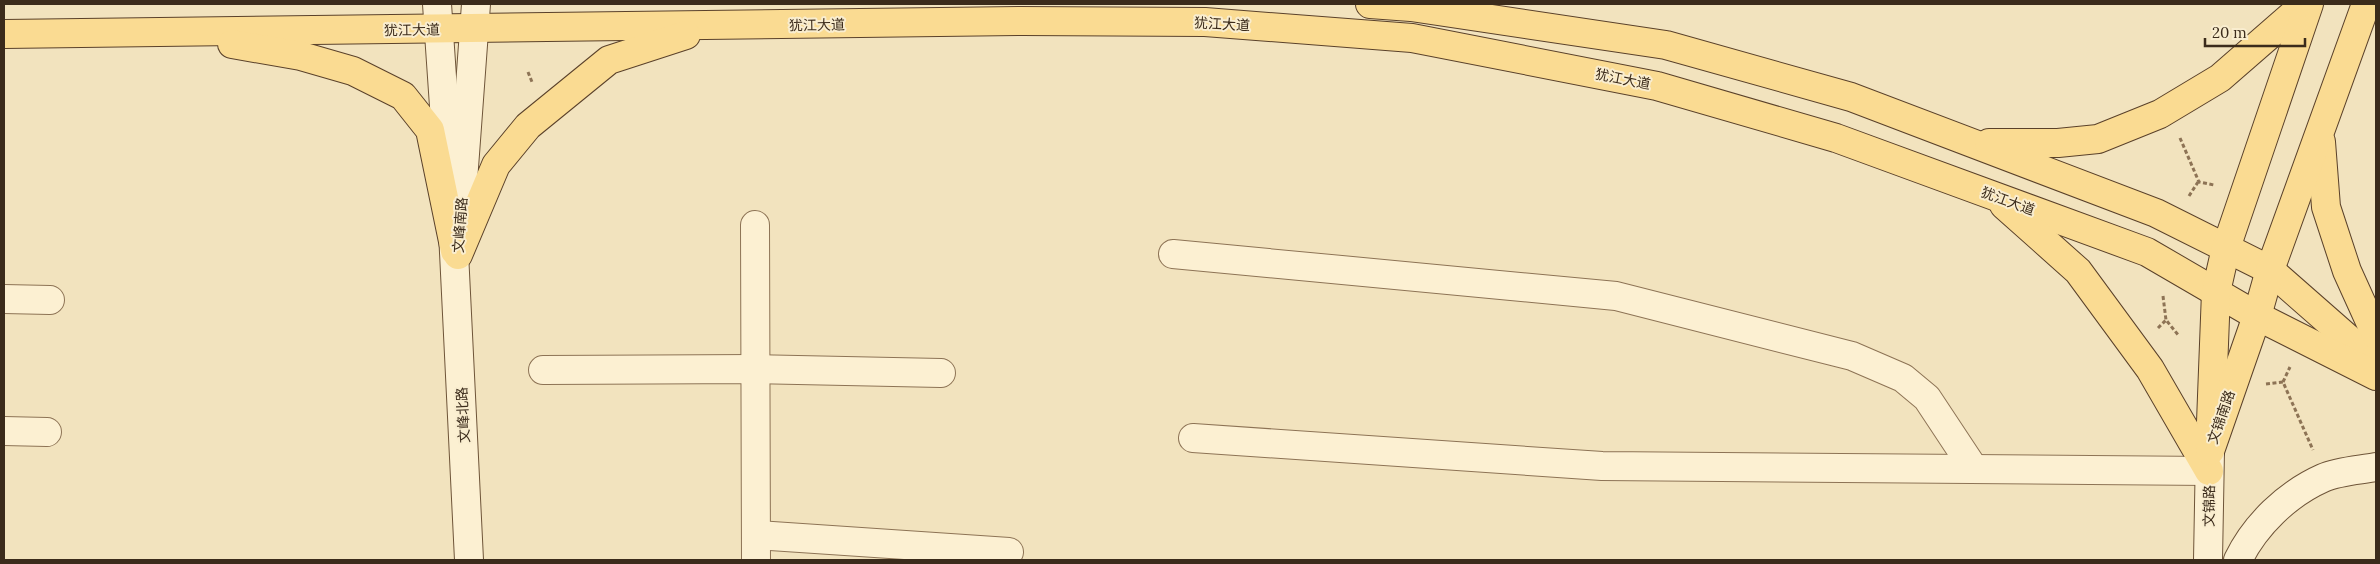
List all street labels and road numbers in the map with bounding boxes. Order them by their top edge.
street label: 犹江大道 [1194,14,1250,34]
street label: 犹江大道 [789,16,845,34]
street label: 犹江大道 [384,21,440,39]
street label: 犹江大道 [1594,65,1652,93]
street label: 犹江大道 [1979,183,2037,219]
street label: 文峰南路 [449,196,471,254]
street label: 文峰北路 [453,387,473,443]
street label: 文锦南路 [2203,388,2239,446]
street label: 文锦路 [2200,485,2218,527]

